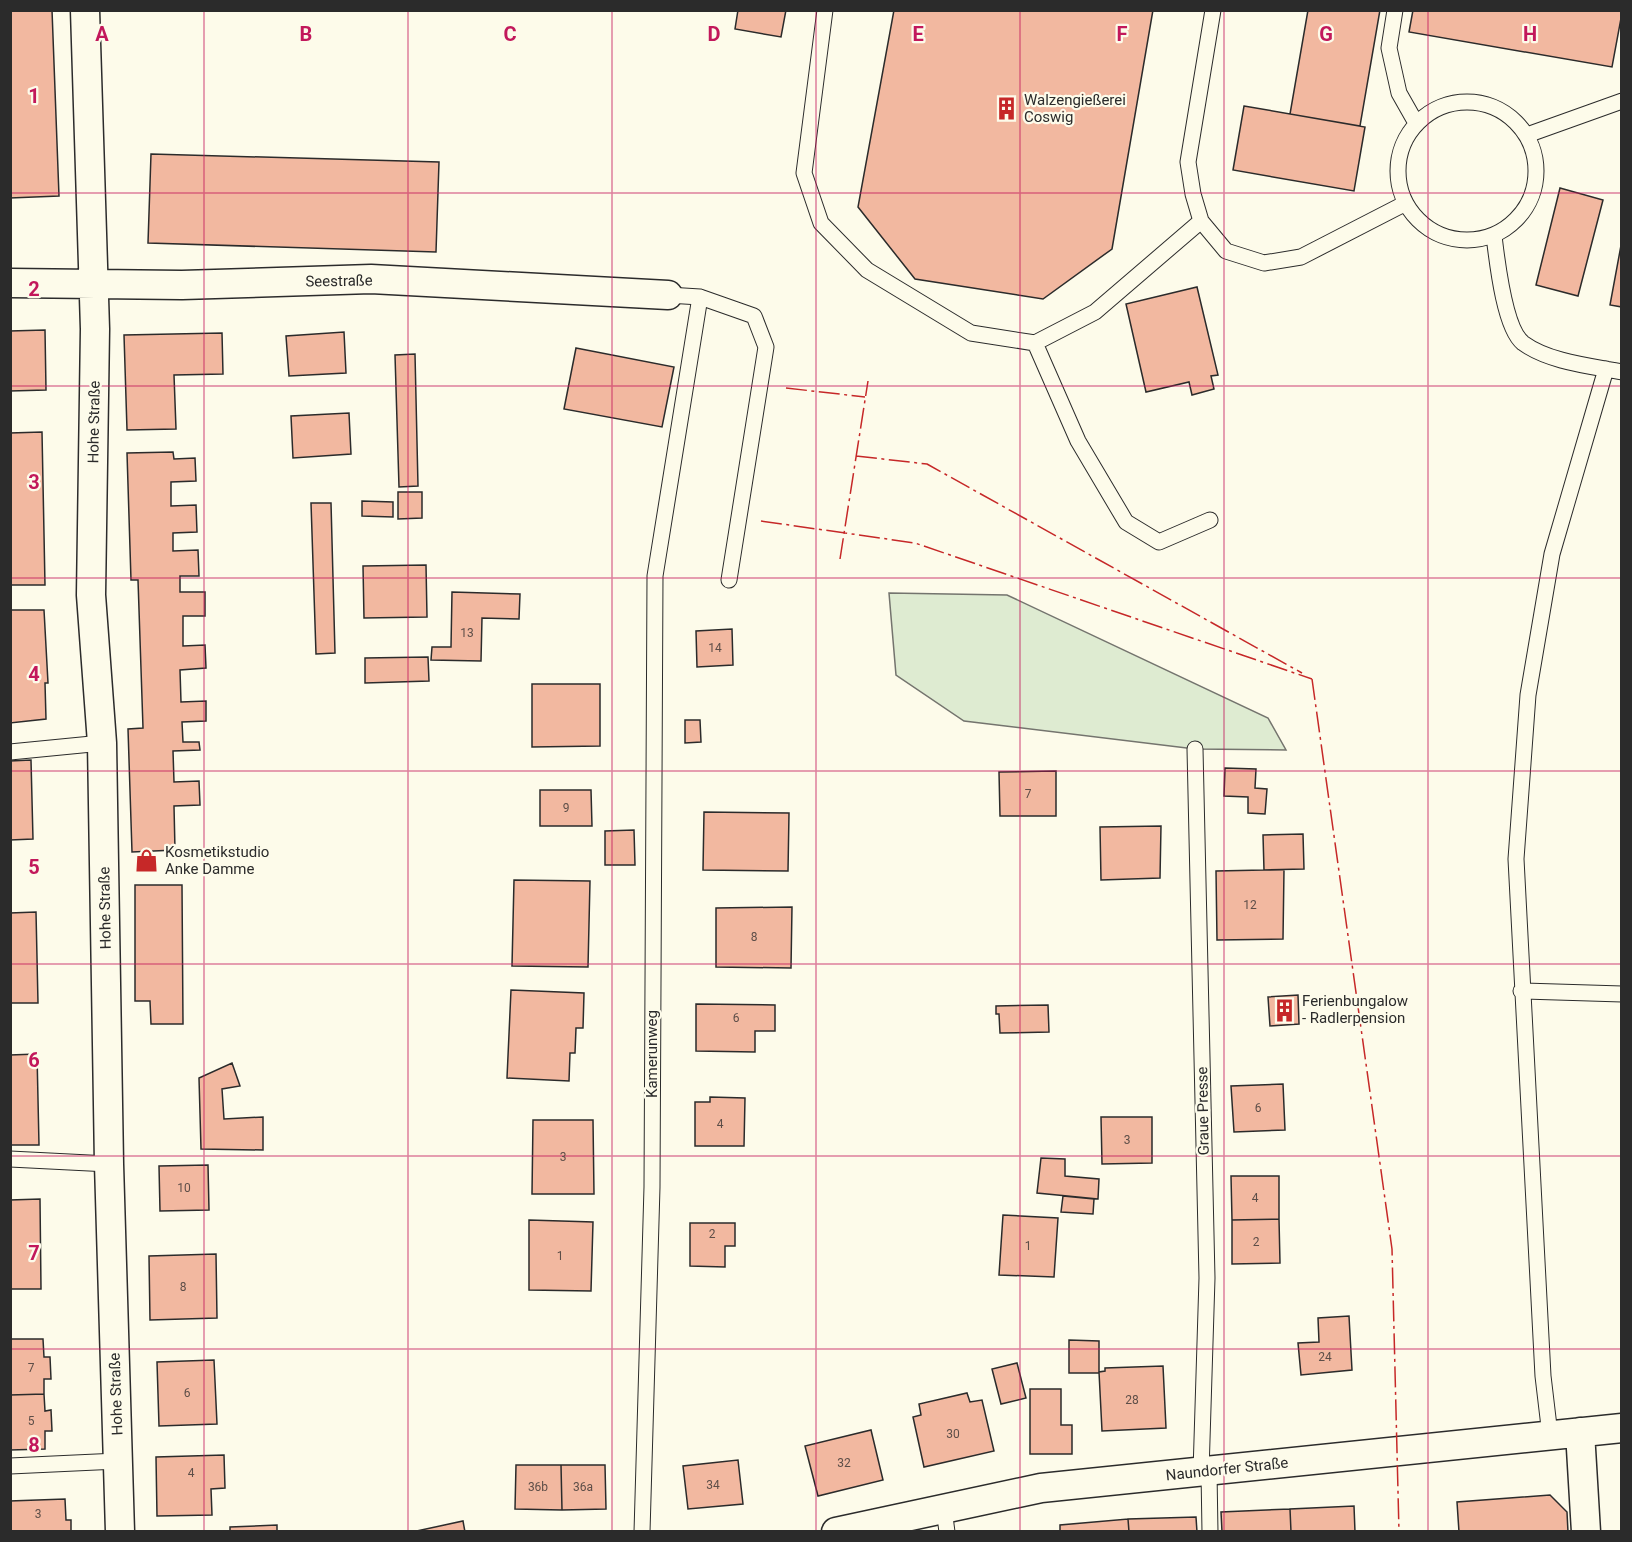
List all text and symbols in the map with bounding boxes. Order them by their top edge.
text: A [95,22,109,46]
text: B [300,22,312,46]
text: C [503,22,517,46]
text: D [708,22,721,46]
text: E [912,22,924,46]
text: F [1117,22,1128,46]
text: G [1319,22,1333,46]
text: H [1523,22,1537,46]
text: 1 [28,84,40,108]
place label: Walzengießerei Coswig [1024,91,1126,126]
building icon: Walzengießerei Coswig [993,96,1019,122]
street label: Seestraße [305,271,373,291]
text: 2 [28,277,40,301]
street label: Hohe Straße [84,380,104,464]
text: 3 [28,470,40,494]
house number: 13 [460,626,474,640]
house number: 14 [708,641,722,655]
text: 4 [28,662,40,686]
house number: 7 [1025,787,1032,801]
house number: 9 [563,801,569,815]
place label: Kosmetikstudio Anke Damme [165,843,269,878]
shop icon: Kosmetikstudio Anke Damme [134,848,160,874]
text: 5 [28,855,40,879]
street label: Hohe Straße [95,866,115,950]
house number: 12 [1243,898,1257,912]
house number: 8 [751,930,758,944]
place label: Ferienbungalow - Radlerpension [1302,992,1408,1027]
building icon: Ferienbungalow - Radlerpension [1271,997,1297,1023]
street label: Kamerunweg [643,1010,661,1098]
house number: 6 [733,1011,740,1025]
text: 6 [28,1048,40,1072]
street label: Graue Presse [1193,1066,1213,1156]
house number: 6 [1255,1101,1262,1115]
house number: 4 [717,1117,724,1131]
house number: 3 [1124,1133,1130,1147]
house number: 3 [560,1150,566,1164]
house number: 10 [177,1181,191,1195]
house number: 4 [1252,1191,1259,1205]
house number: 2 [709,1227,716,1241]
house number: 2 [1253,1235,1260,1249]
house number: 1 [1025,1239,1031,1253]
text: 7 [28,1241,40,1265]
house number: 1 [557,1249,563,1263]
house number: 8 [180,1280,187,1294]
house number: 24 [1318,1350,1332,1364]
street label: Hohe Straße [106,1352,126,1436]
house number: 7 [28,1361,35,1375]
house number: 6 [184,1386,191,1400]
house number: 28 [1125,1393,1139,1407]
house number: 5 [28,1414,35,1428]
house number: 30 [946,1427,960,1441]
text: 8 [28,1433,40,1457]
street label: Naundorfer Straße [1165,1454,1289,1484]
house number: 32 [837,1456,851,1470]
house number: 4 [188,1466,195,1480]
house number: 34 [706,1478,720,1492]
house number: 36b [528,1480,548,1494]
house number: 36a [573,1480,593,1494]
house number: 3 [35,1507,41,1521]

